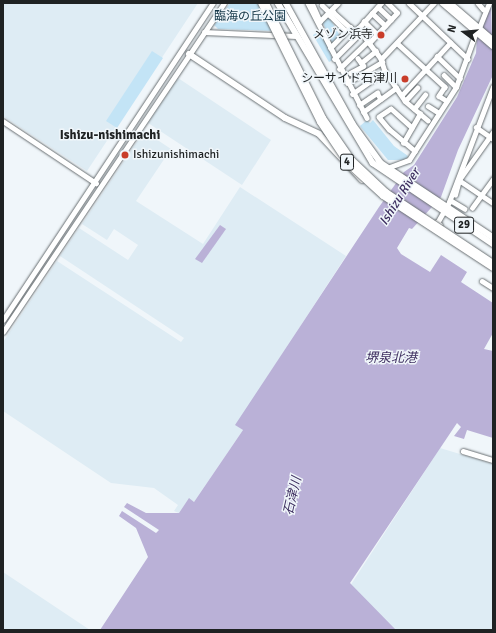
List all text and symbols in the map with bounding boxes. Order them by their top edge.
park label: 臨海の丘公園 [214,10,286,24]
north arrow [444,12,484,52]
text: N [445,23,459,34]
place label: メゾン浜寺 [313,28,373,42]
marker: メゾン浜寺 [376,30,386,40]
place label: シーサイド石津川 [301,72,397,86]
marker: シーサイド石津川 [400,74,410,84]
district label: Ishizu-nishimachi [60,127,160,143]
place label: Ishizunishimachi [133,148,219,162]
marker: Ishizunishimachi [120,150,130,160]
road number: 4 [340,153,354,171]
water label: Ishizu River [376,166,424,228]
road number: 29 [454,216,474,234]
water label: 堺泉北港 [365,350,417,366]
water label: 石津川 [281,475,305,517]

